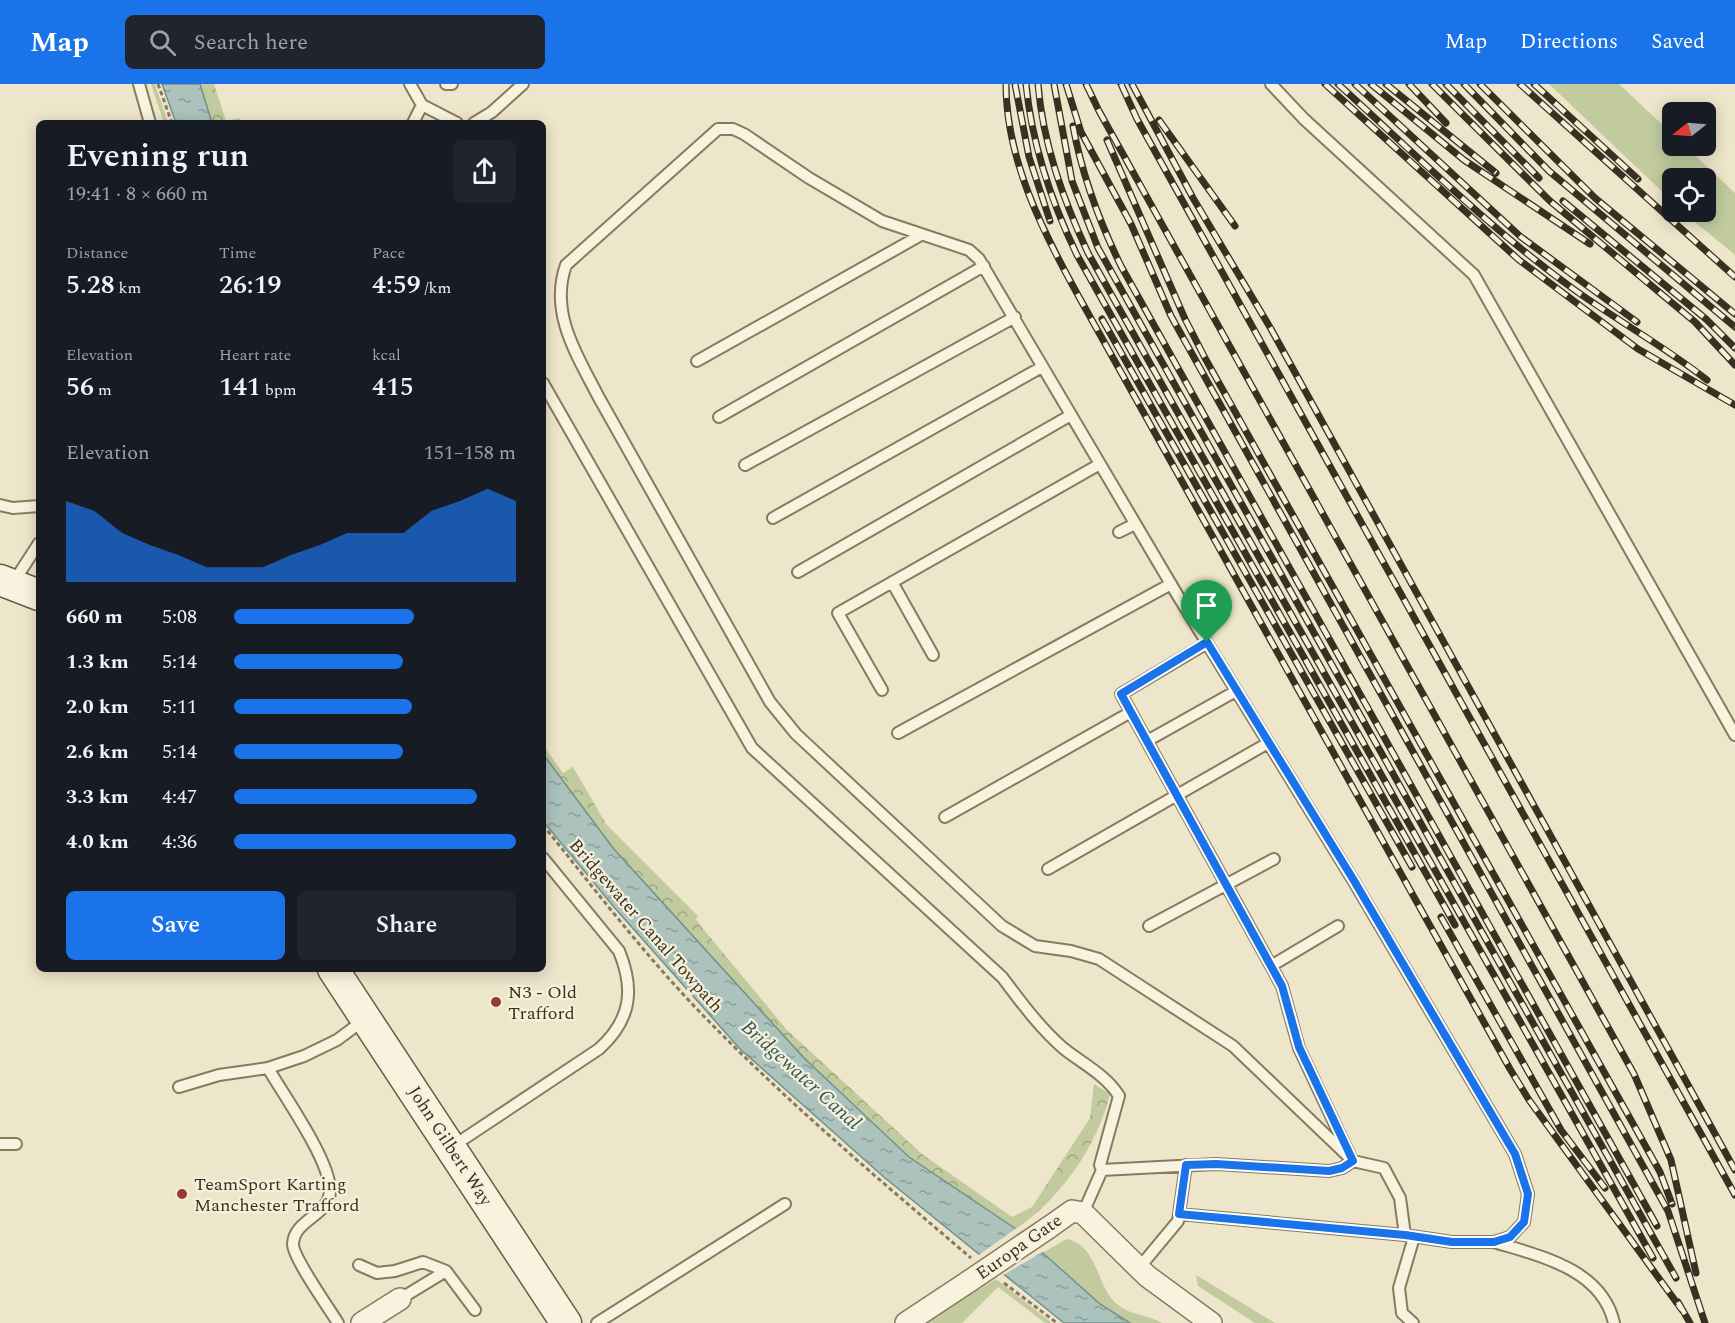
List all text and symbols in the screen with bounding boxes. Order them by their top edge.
search box [125,15,545,69]
text: Map [30,21,89,64]
icon: search [146,26,179,59]
text: Search here [194,26,308,59]
text: Map [1445,26,1487,58]
text: Directions [1520,26,1618,58]
text: Saved [1651,26,1705,58]
north arrow [1662,102,1716,156]
map controls [1662,102,1716,222]
text: Evening run [66,131,249,181]
button: share [453,140,516,203]
button: locate [1662,168,1716,222]
text: 19:41 · 8 × 660 m [66,179,208,209]
text: Distance [66,241,128,265]
text: Time [219,241,256,265]
text: Pace [372,241,405,265]
text: 5.28 [66,265,115,305]
text: 26:19 [219,265,282,305]
text: 4:59 [372,265,421,305]
text: km [115,276,141,300]
text: /km [421,276,451,300]
text: Elevation [66,343,133,367]
text: Heart rate [219,343,291,367]
text: kcal [372,343,401,367]
text: 56 [66,367,94,407]
text: 141 [219,367,261,407]
text: 415 [372,367,414,407]
text: m [94,378,112,402]
text: bpm [261,378,297,402]
text: Elevation [66,438,150,468]
text: 151–158 m [424,438,516,468]
pin [1181,580,1232,642]
icon: arrive [1190,589,1223,622]
text: 660 m [66,602,123,632]
text: 5:08 [162,602,197,632]
text: 1.3 km [66,647,129,677]
text: 5:14 [162,647,197,677]
text: 2.0 km [66,692,129,722]
text: 5:11 [162,692,197,722]
text: 2.6 km [66,737,129,767]
text: 5:14 [162,737,197,767]
text: 3.3 km [66,782,129,812]
text: 4:47 [162,782,197,812]
text: 4.0 km [66,827,129,857]
text: 4:36 [162,827,197,857]
street label: Bridgewater Canal Towpath [563,833,729,1019]
button: Save [66,891,285,960]
button: Share [297,891,516,960]
place label: N3 - Old Trafford [508,979,577,1027]
marker: N3 - Old Trafford [489,995,503,1009]
water label: Bridgewater Canal [734,1013,868,1137]
street label: John Gilbert Way [401,1081,500,1212]
place label: TeamSport Karting Manchester Trafford [194,1171,359,1219]
marker: TeamSport Karting Manchester Trafford [175,1187,189,1201]
street label: Europa Gate [970,1207,1068,1287]

